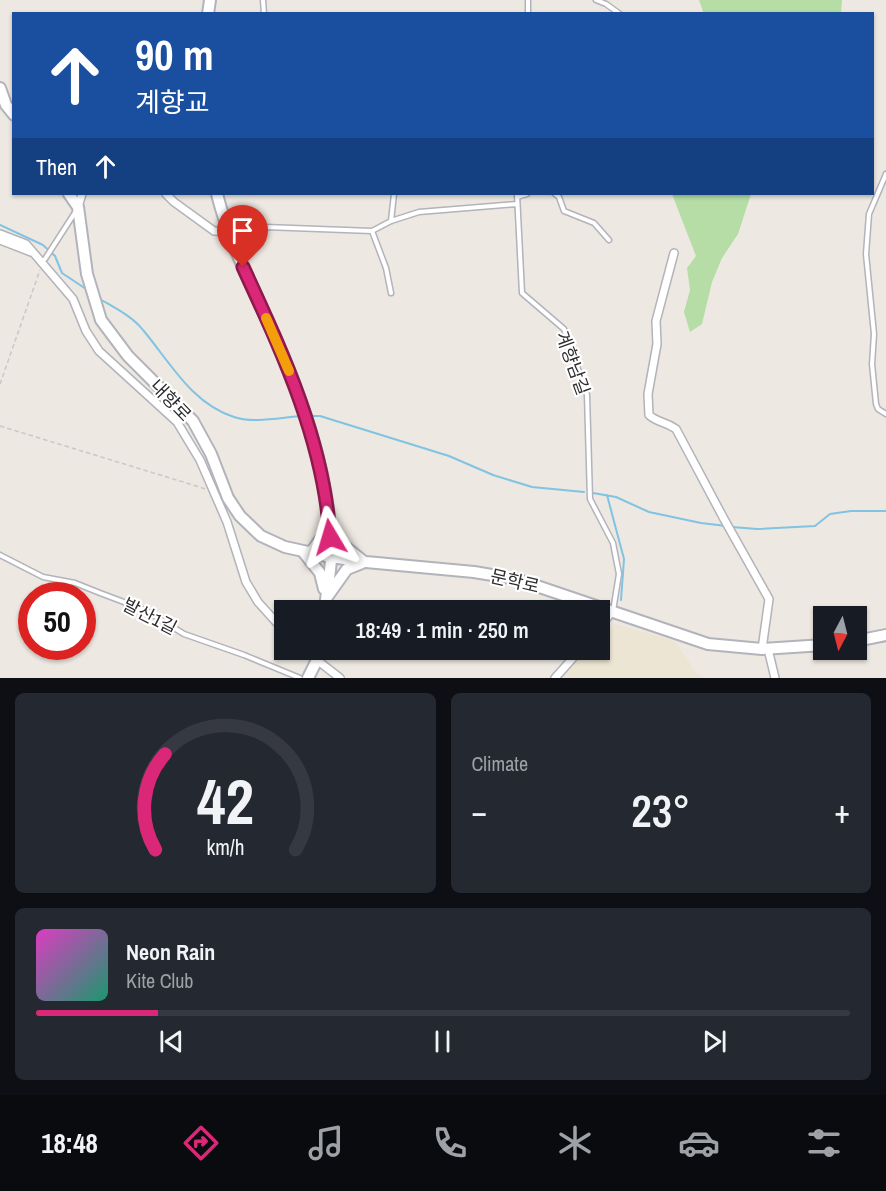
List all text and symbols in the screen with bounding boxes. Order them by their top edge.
text: 90 m [135,27,214,83]
icon: ahead [36,36,114,114]
text: 계향교 [135,84,210,120]
icon: ahead [89,150,122,183]
text: Then [36,152,77,182]
pin [217,205,268,267]
icon: arrive [226,214,259,247]
street label: 계향남길 [550,328,596,398]
street label: 내향로 [145,373,197,427]
position arrow [298,505,362,569]
street label: 문학로 [488,563,542,599]
speed limit sign: 50 [18,582,96,660]
street label: 발산1길 [119,592,181,640]
north arrow [813,606,867,660]
map controls [813,606,867,660]
text: 18:49 · 1 min · 250 m [355,615,529,645]
text: Climate [472,750,528,777]
text: 42 [197,759,254,843]
text: 23° [631,780,690,841]
text: − [472,789,487,833]
text: + [834,789,850,833]
text: km/h [206,833,244,862]
text: Neon Rain [126,937,215,967]
text: Kite Club [126,967,193,994]
icon: previous [155,1025,188,1058]
icon: pause [426,1025,459,1058]
icon: next [698,1025,731,1058]
icon: directions [180,1122,222,1164]
icon: music [305,1122,347,1164]
icon: phone [429,1122,471,1164]
icon: climate [554,1122,596,1164]
icon: car [678,1122,720,1164]
icon: filters [803,1122,845,1164]
text: 18:48 [41,1125,98,1161]

